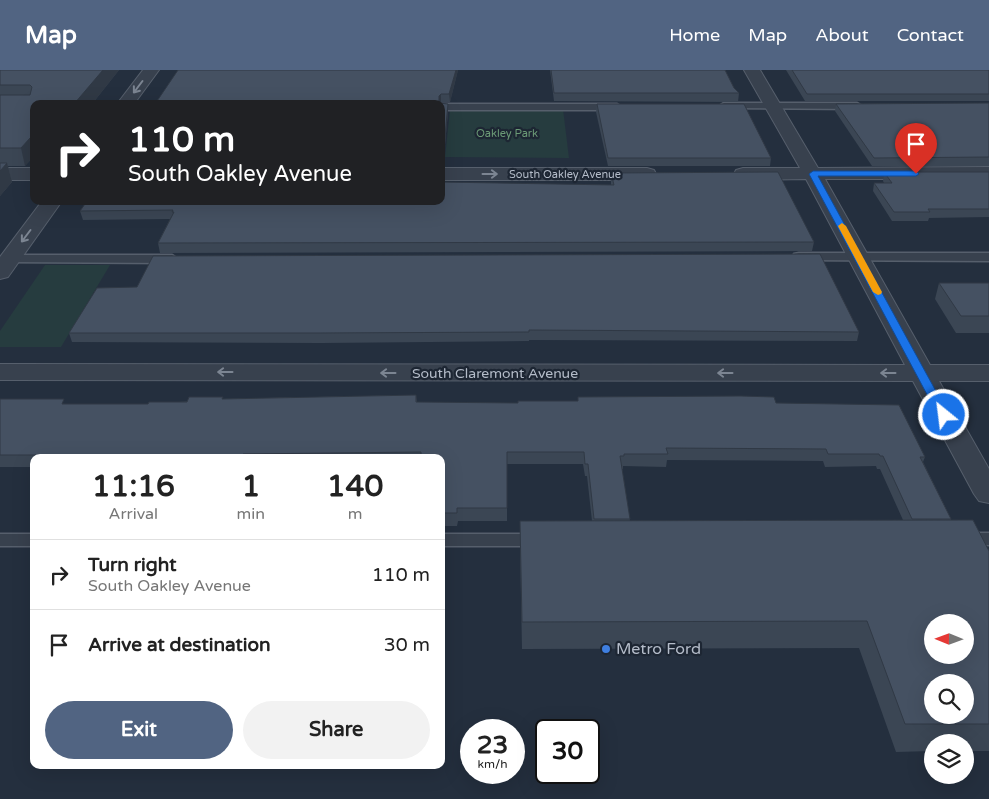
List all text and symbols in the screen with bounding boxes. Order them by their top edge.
text: Map [25,21,77,50]
text: Home [669,24,720,46]
text: Map [748,24,787,46]
text: About [815,24,869,46]
text: Contact [897,24,964,46]
one-way arrow [133,80,143,94]
text: 110 m [128,119,235,161]
icon: right [45,120,110,185]
pin [895,123,937,174]
park label: Oakley Park [476,127,538,140]
icon: arrive [902,130,930,158]
text: South Oakley Avenue [128,161,352,187]
street label: South Oakley Avenue [509,168,621,181]
one-way arrow [482,169,498,179]
one-way arrow [21,229,31,243]
street label: South Claremont Avenue [412,365,578,382]
one-way arrow [218,367,234,377]
one-way arrow [380,368,396,378]
one-way arrow [718,368,734,378]
one-way arrow [880,368,896,378]
position arrow [917,388,969,440]
text: 11:16 [92,468,175,505]
text: 1 [241,468,260,505]
text: 140 [327,468,383,505]
text: Arrival [109,504,158,524]
text: min [237,504,265,524]
text: m [348,504,362,524]
text: Turn right [88,554,176,576]
icon: right [45,561,73,589]
text: 110 m [372,564,430,586]
text: South Oakley Avenue [88,576,251,596]
north arrow [924,614,974,664]
map controls [924,614,974,784]
icon: arrive [45,631,73,659]
text: Arrive at destination [88,634,271,656]
text: 30 m [384,634,430,656]
place label: Metro Ford [616,639,701,659]
marker: Metro Ford [600,643,612,655]
button: search [924,674,974,724]
button: Exit [45,701,233,759]
button: Share [243,701,430,759]
speed limit sign: 30 [535,719,600,784]
text: 23 [477,730,508,760]
button: layers [924,734,974,784]
text: km/h [477,757,508,771]

